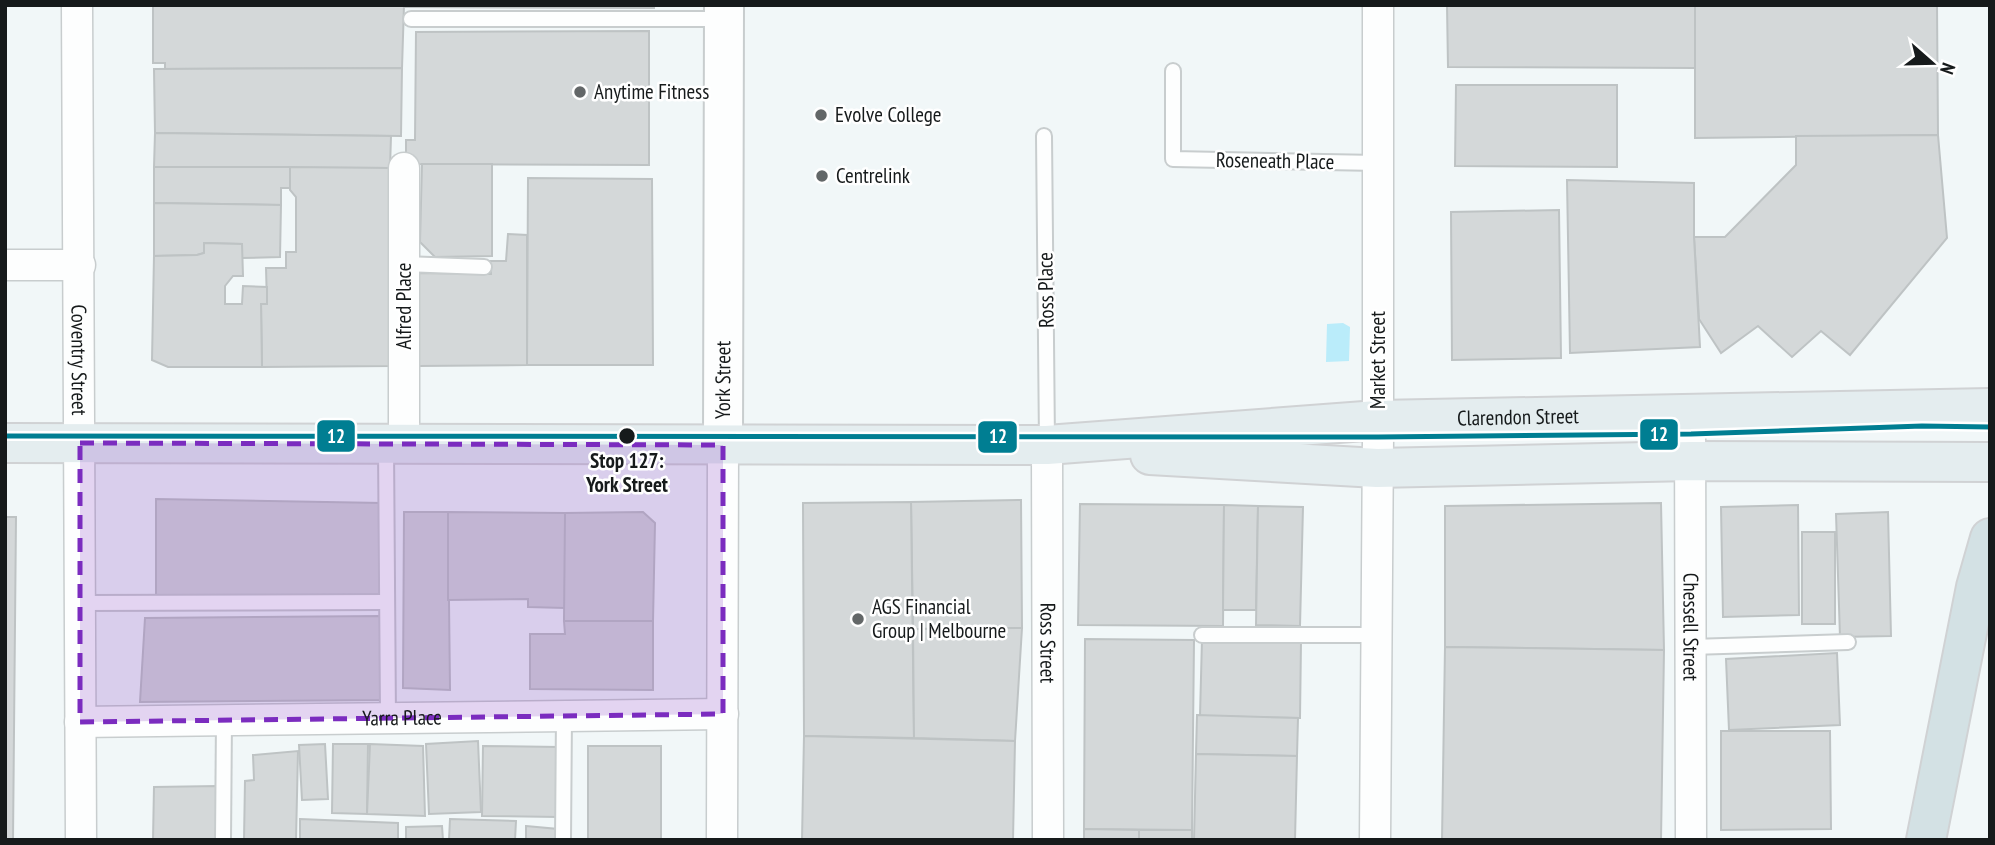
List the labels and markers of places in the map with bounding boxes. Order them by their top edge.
place label: Anytime Fitness [594,78,709,105]
marker: Anytime Fitness [572,84,588,100]
place label: Evolve College [835,101,942,128]
marker: Evolve College [813,107,829,123]
place label: Centrelink [836,162,910,189]
marker: Centrelink [814,168,830,184]
marker: Stop 127: York Street [617,426,637,446]
place label: Stop 127: York Street [585,447,668,498]
place label: AGS Financial Group | Melbourne [872,593,1006,644]
marker: AGS Financial Group | Melbourne [850,611,866,627]

